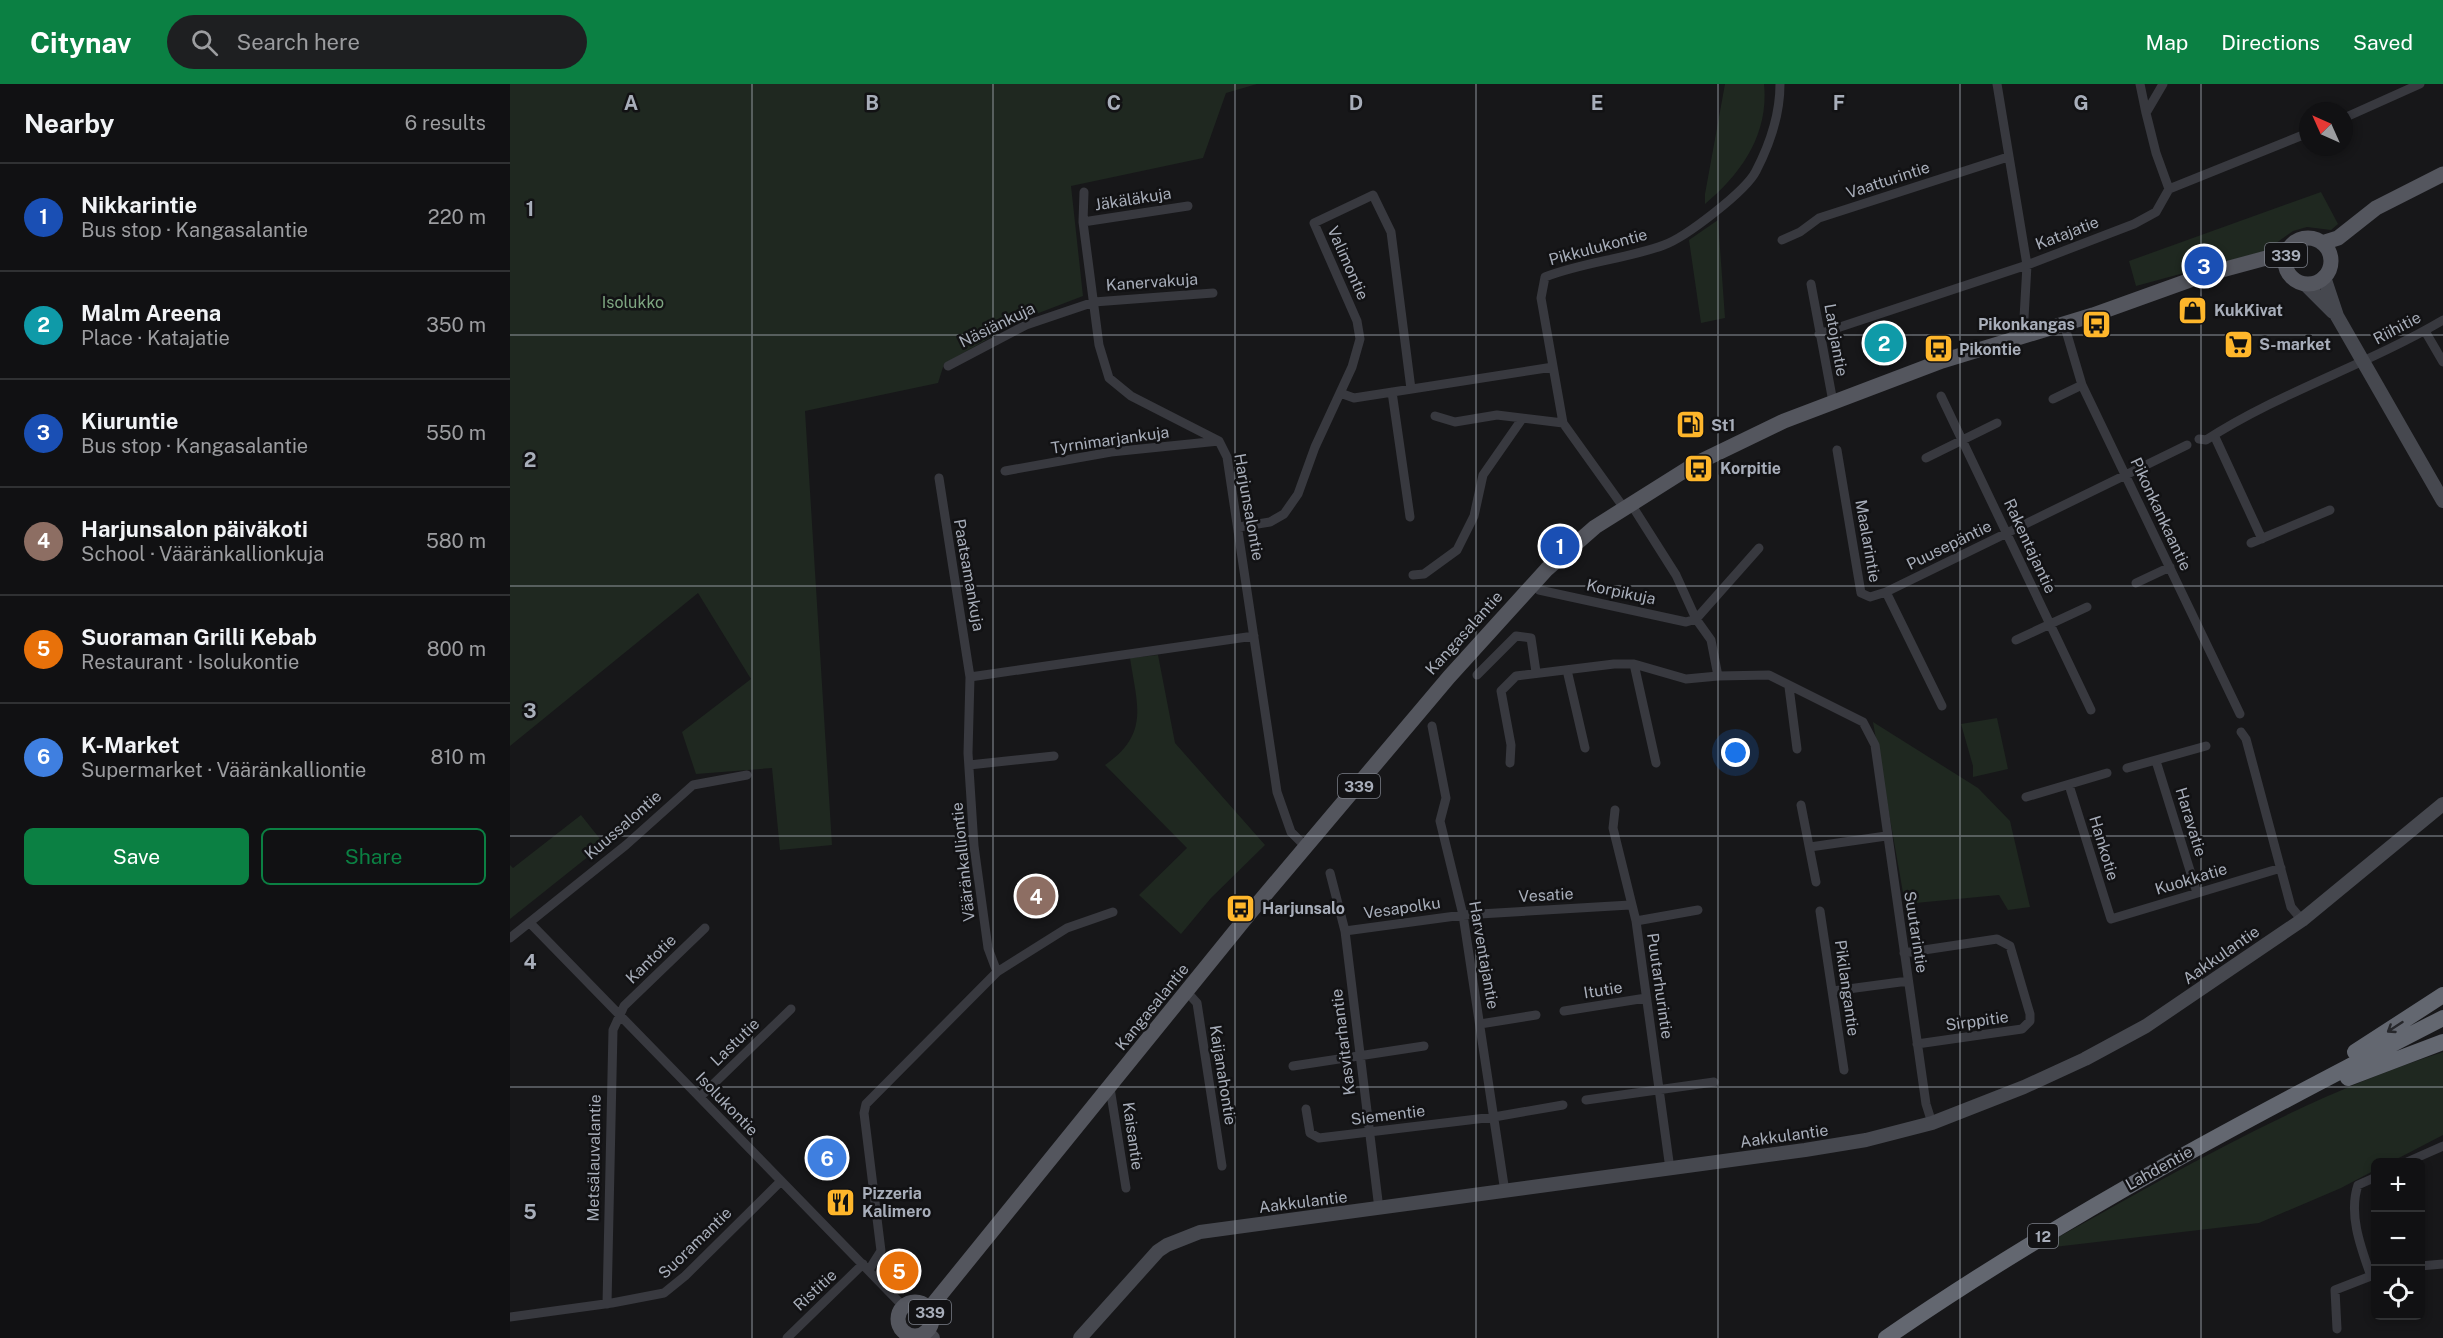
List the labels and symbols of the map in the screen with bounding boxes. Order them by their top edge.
text: A [624,91,638,115]
text: B [865,91,879,115]
text: C [1107,91,1121,115]
text: D [1349,91,1363,115]
text: E [1591,91,1603,115]
text: F [1833,91,1845,115]
text: G [2073,91,2089,115]
north arrow [2299,102,2353,156]
street label: Vaatturintie [1844,158,1932,202]
street label: Jäkäläkuja [1093,184,1173,214]
text: 1 [526,197,534,221]
street label: Katajatie [2033,212,2101,254]
street label: Valimontie [1323,223,1373,303]
street label: Pikkulukontie [1547,225,1649,269]
road number: 339 [2265,243,2307,267]
pin: 3 [2184,244,2224,288]
street label: Kanervakuja [1105,269,1199,295]
park label: Isolukko [602,293,664,312]
shop icon: KukKivat [2177,294,2209,326]
street label: Näsiänkuja [956,298,1038,352]
place label: KukKivat [2214,301,2283,320]
street label: Latojantie [1820,302,1852,378]
bus stop icon: Pikonkangas [2080,308,2112,340]
street label: Riihitie [2370,308,2424,348]
place label: Pikonkangas [1978,315,2075,334]
pin: 2 [1864,320,1904,366]
supermarket icon: S-market [2222,328,2254,360]
bus stop icon: Pikontie [1922,333,1954,365]
place label: S-market [2259,335,2331,354]
place label: Pikontie [1959,340,2021,359]
fuel station icon: St1 [1674,409,1706,441]
place label: St1 [1711,416,1735,435]
street label: Tyrnimarjankuja [1050,422,1170,458]
text: 2 [524,448,536,472]
street label: Harjunsalontie [1230,452,1268,562]
bus stop icon: Korpitie [1683,452,1715,484]
street label: Pikonkankaantie [2126,454,2196,574]
place label: Korpitie [1720,459,1781,478]
street label: Rakentajantie [2000,496,2060,596]
street label: Maalarintie [1851,498,1885,584]
street label: Puusepäntie [1903,516,1995,574]
street label: Paatsamankuja [950,517,988,633]
pin: 1 [1540,524,1580,568]
street label: Korpikuja [1585,575,1657,609]
street label: Kangasalantie [1421,587,1507,679]
text: 3 [523,699,537,723]
your location [1721,738,1750,767]
road number: 339 [1338,774,1380,798]
street label: Haravatie [2172,785,2210,859]
street label: Kuussalontie [581,786,665,864]
street label: Vääränkalliontie [947,801,979,923]
street label: Hankotie [2085,813,2123,883]
street label: Kuokkatie [2153,859,2229,899]
pin: 4 [1016,874,1056,918]
street label: Vesatie [1518,884,1574,906]
street label: Suutarintie [1900,890,1932,974]
bus stop icon: Harjunsalo [1225,892,1257,924]
street label: Vesapolku [1362,893,1442,923]
place label: Harjunsalo [1262,899,1345,918]
street label: Harventajantie [1465,899,1503,1011]
street label: Aakkulantie [2179,922,2263,988]
street label: Kantotie [622,930,680,988]
street label: Puutarhurintie [1643,932,1677,1040]
street label: Pikilangantie [1831,939,1863,1037]
text: 4 [523,950,537,974]
street label: Kangasalantie [1111,960,1193,1054]
street label: Itutie [1582,978,1624,1002]
street label: Kasvitarhantie [1327,988,1359,1096]
street label: Sirppitie [1944,1007,2010,1035]
street label: Lastutie [707,1014,763,1070]
one-way arrow [2386,1021,2403,1034]
street label: Kaijanahontie [1206,1024,1240,1126]
street label: Isolukontie [692,1068,762,1140]
street label: Metsälauvalantie [583,1094,605,1222]
street label: Kaisantie [1119,1101,1147,1171]
street label: Siementie [1350,1101,1426,1129]
street label: Aakkulantie [1739,1120,1829,1152]
pin: 6 [808,1136,846,1180]
street label: Lahdentie [2122,1142,2196,1194]
place label: Pizzeria Kalimero [862,1184,931,1221]
restaurant icon: Pizzeria Kalimero [825,1186,857,1218]
street label: Aakkulantie [1258,1187,1348,1217]
text: 5 [523,1200,537,1224]
street label: Suoramantie [654,1203,736,1283]
road number: 12 [2028,1224,2058,1248]
pin: 5 [880,1248,918,1294]
street label: Ristitie [789,1265,841,1315]
road number: 339 [909,1300,951,1324]

